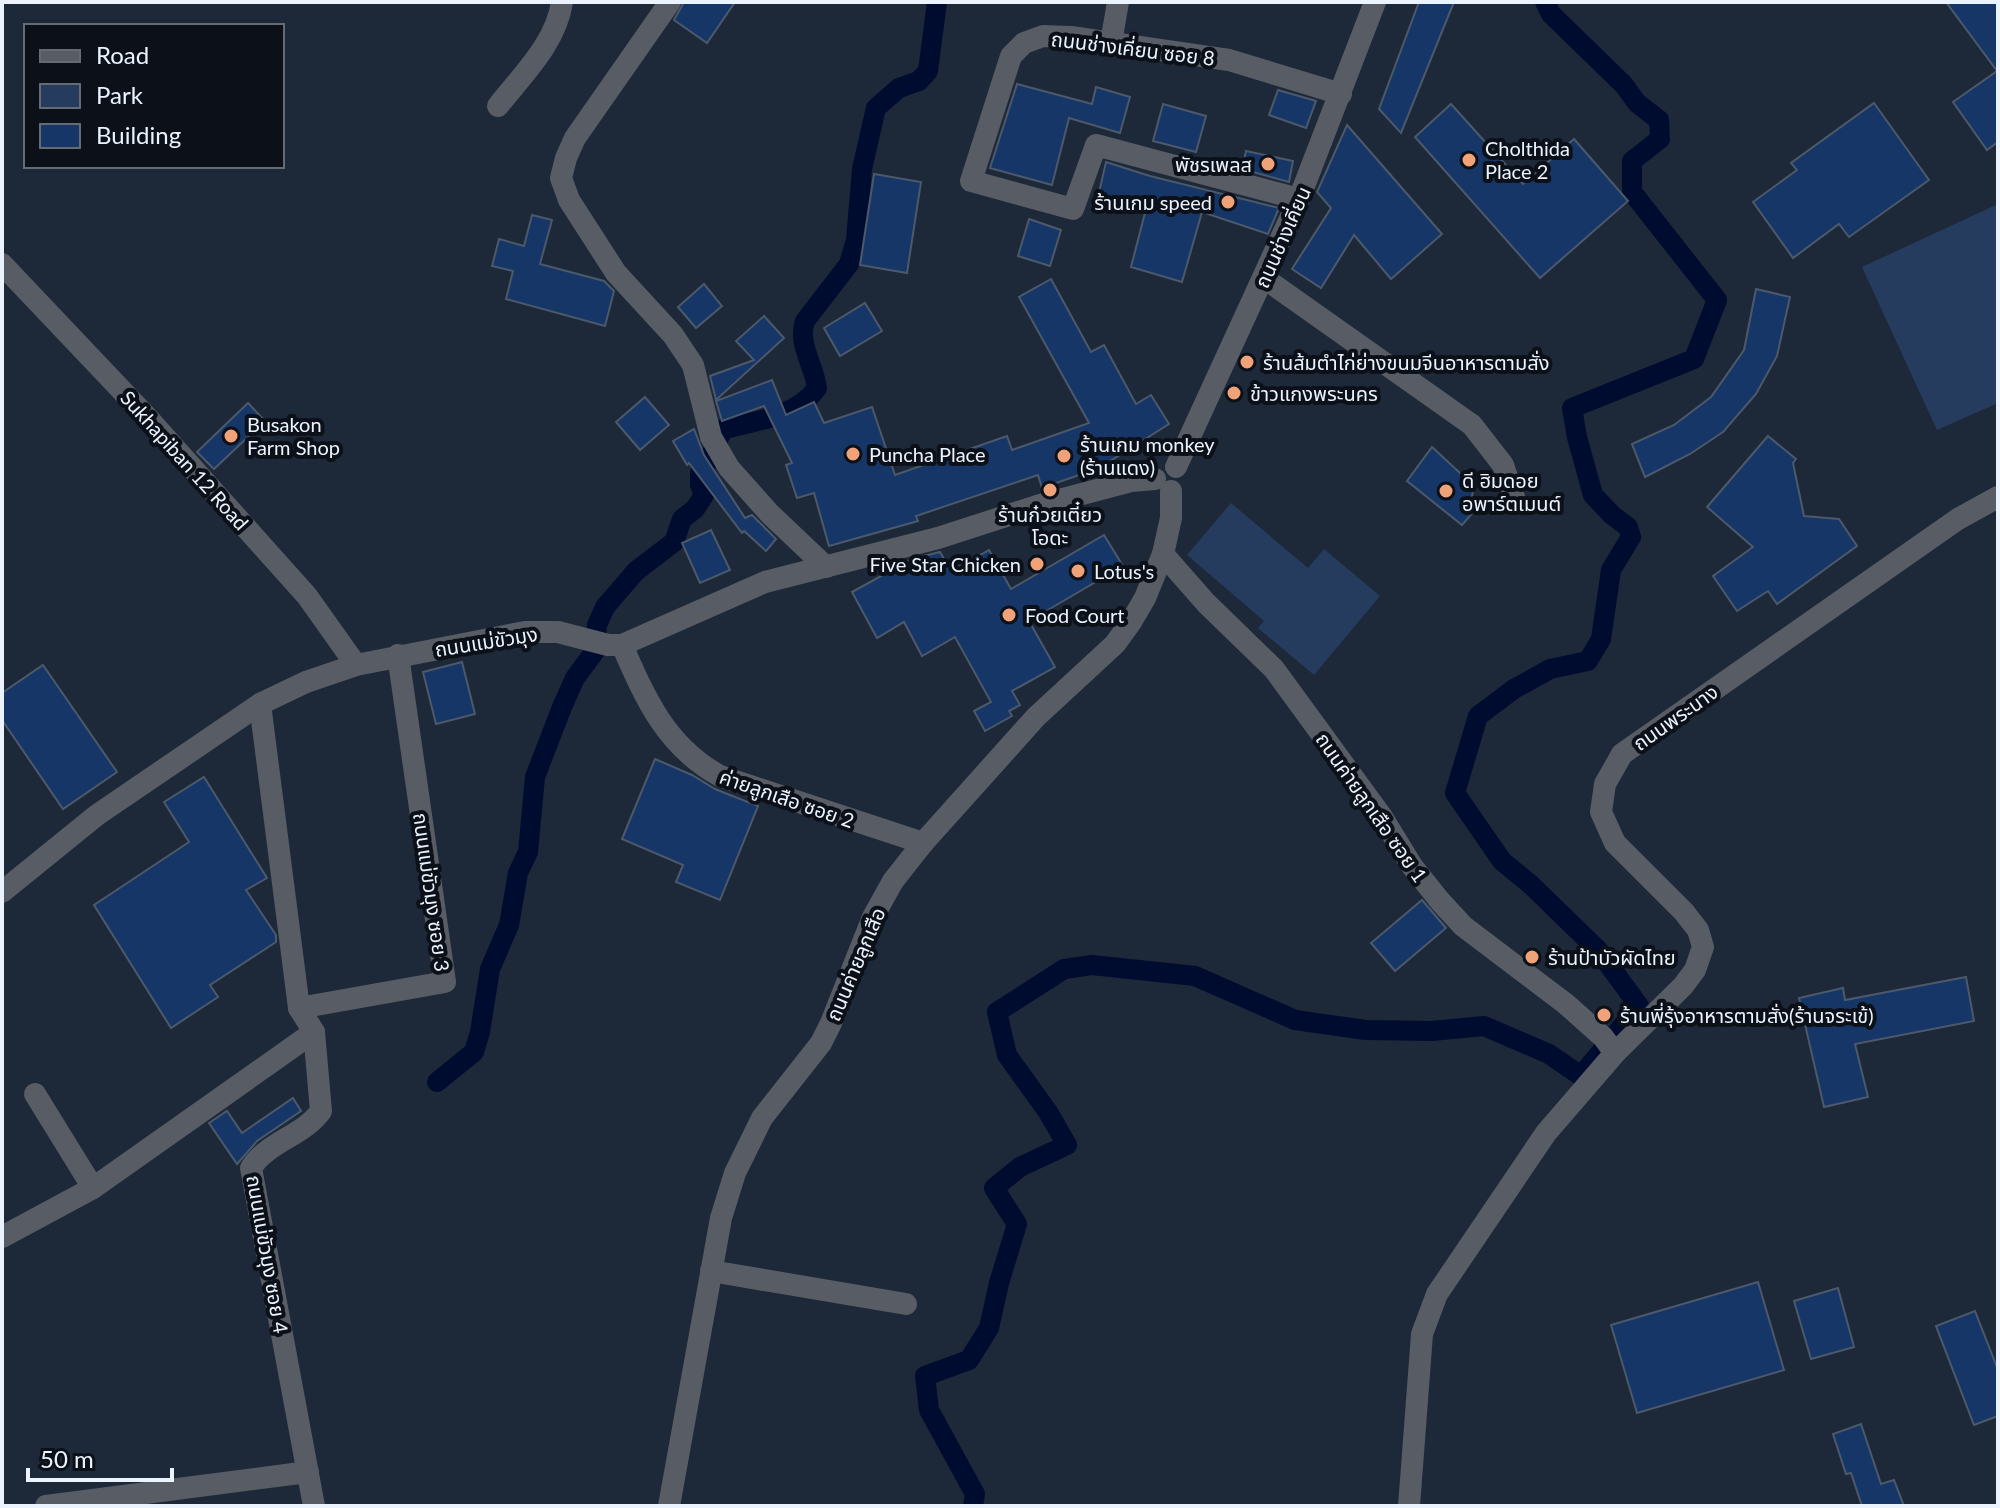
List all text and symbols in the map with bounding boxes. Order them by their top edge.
legend [24,24,284,168]
street label: ถนนช่างเคี่ยน ซอย 8 [1050,25,1216,70]
text: Road [96,40,149,69]
text: Park [96,80,144,109]
text: Building [96,120,181,149]
place label: Cholthida Place 2 [1485,136,1570,183]
marker: Cholthida Place 2 [1460,151,1478,169]
place label: พัชรเพลส [1175,152,1252,176]
marker: พัชรเพลส [1259,155,1277,173]
street label: ถนนช่างเคี่ยน [1248,182,1315,291]
place label: ร้านเกม speed [1094,190,1212,214]
marker: ร้านเกม speed [1219,193,1237,211]
place label: ร้านส้มตำไก่ย่างขนมจีนอาหารตามสั่ง [1263,350,1549,374]
marker: ร้านส้มตำไก่ย่างขนมจีนอาหารตามสั่ง [1238,353,1256,371]
place label: ข้าวแกงพระนคร [1250,381,1378,405]
marker: ข้าวแกงพระนคร [1225,384,1243,402]
street label: Sukhapiban 12 Road [116,385,254,535]
place label: Busakon Farm Shop [247,412,340,459]
marker: Busakon Farm Shop [222,427,240,445]
place label: ร้านเกม monkey (ร้านแดง) [1080,432,1215,479]
place label: Puncha Place [869,442,986,466]
marker: Puncha Place [844,445,862,463]
marker: ร้านเกม monkey (ร้านแดง) [1055,447,1073,465]
place label: ดี ฮิมดอย อพาร์ตเมนต์ [1462,468,1561,515]
marker: ร้านก๋วยเตี๋ยว โอดะ [1041,481,1059,499]
marker: ดี ฮิมดอย อพาร์ตเมนต์ [1437,482,1455,500]
place label: ร้านก๋วยเตี๋ยว โอดะ [998,501,1102,549]
place label: Five Star Chicken [870,552,1021,576]
marker: Five Star Chicken [1028,555,1046,573]
place label: Lotus's [1094,559,1154,583]
marker: Lotus's [1069,562,1087,580]
place label: Food Court [1025,603,1125,627]
marker: Food Court [1000,606,1018,624]
street label: ถนนแม่ขัวมุง [433,621,539,662]
street label: ถนนพระนาง [1628,679,1722,755]
street label: ถนนค่ายลูกเสือ ซอย 1 [1310,728,1433,888]
street label: ค่ายลูกเสือ ซอย 2 [716,764,857,834]
street label: ถนนแม่ขัวมุง ซอย 3 [408,811,455,973]
street label: ถนนค่ายลูกเสือ [820,904,892,1025]
place label: ร้านป้าบัวผัดไทย [1548,945,1676,969]
marker: ร้านป้าบัวผัดไทย [1523,948,1541,966]
place label: ร้านพี่รุ้งอาหารตามสั่ง(ร้านจระเข้) [1620,1002,1874,1028]
marker: ร้านพี่รุ้งอาหารตามสั่ง(ร้านจระเข้) [1595,1006,1613,1024]
street label: ถนนแม่ขัวมุง ซอย 4 [241,1173,294,1336]
scale bar [28,1432,172,1482]
text: 50 m [40,1444,94,1473]

